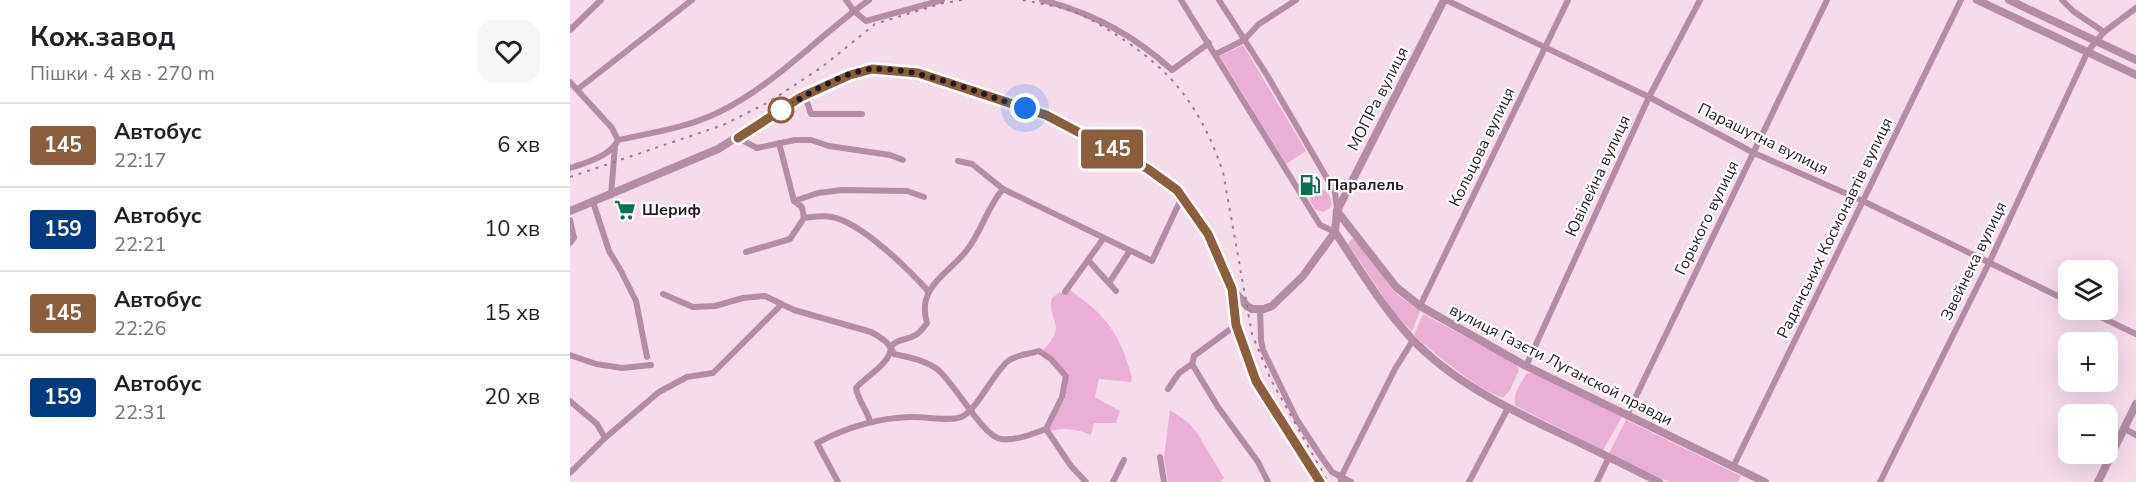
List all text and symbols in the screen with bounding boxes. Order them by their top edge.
text: Кож.завод [30,18,175,56]
button: heart [477,20,540,83]
street label: МОПРа вулиця [1342,43,1414,155]
text: Пішки · 4 хв · 270 m [30,60,215,87]
street label: Кольцова вулиця [1444,84,1520,210]
your location [1010,93,1040,123]
unlabelled marker [768,97,794,123]
street label: Парашутна вулиця [1694,98,1832,180]
street label: Ювілейна вулиця [1560,112,1636,240]
street label: Радянських Космонавтів вулиця [1772,114,1898,342]
text: Автобус [114,117,202,147]
text: 6 хв [497,130,540,160]
line badge: 145 [1078,130,1146,168]
text: 145 [44,131,82,159]
text: 145 [1093,135,1131,163]
text: 22:17 [114,147,167,174]
street label: Горького вулиця [1670,157,1744,279]
fuel station icon: Паралель [1298,173,1322,197]
place label: Паралель [1327,174,1404,196]
supermarket icon: Шериф [613,198,637,222]
street label: Звейнека вулиця [1936,198,2012,324]
place label: Шериф [642,199,701,221]
text: Автобус [114,201,202,231]
text: 10 хв [484,214,540,244]
text: 159 [44,215,82,243]
text: 22:21 [114,231,167,258]
map controls [2058,260,2118,464]
button: layers [2058,260,2118,320]
text: Автобус [114,285,202,315]
text: 15 хв [484,298,540,328]
text: 145 [44,299,82,327]
street label: вулиця Газєти Луганской правди [1446,299,1676,431]
text: 22:26 [114,315,167,342]
button: + [2058,332,2118,392]
text: Автобус [114,369,202,399]
text: 20 хв [484,382,540,412]
text: 159 [44,383,82,411]
text: 22:31 [114,399,167,426]
button: − [2058,404,2118,464]

